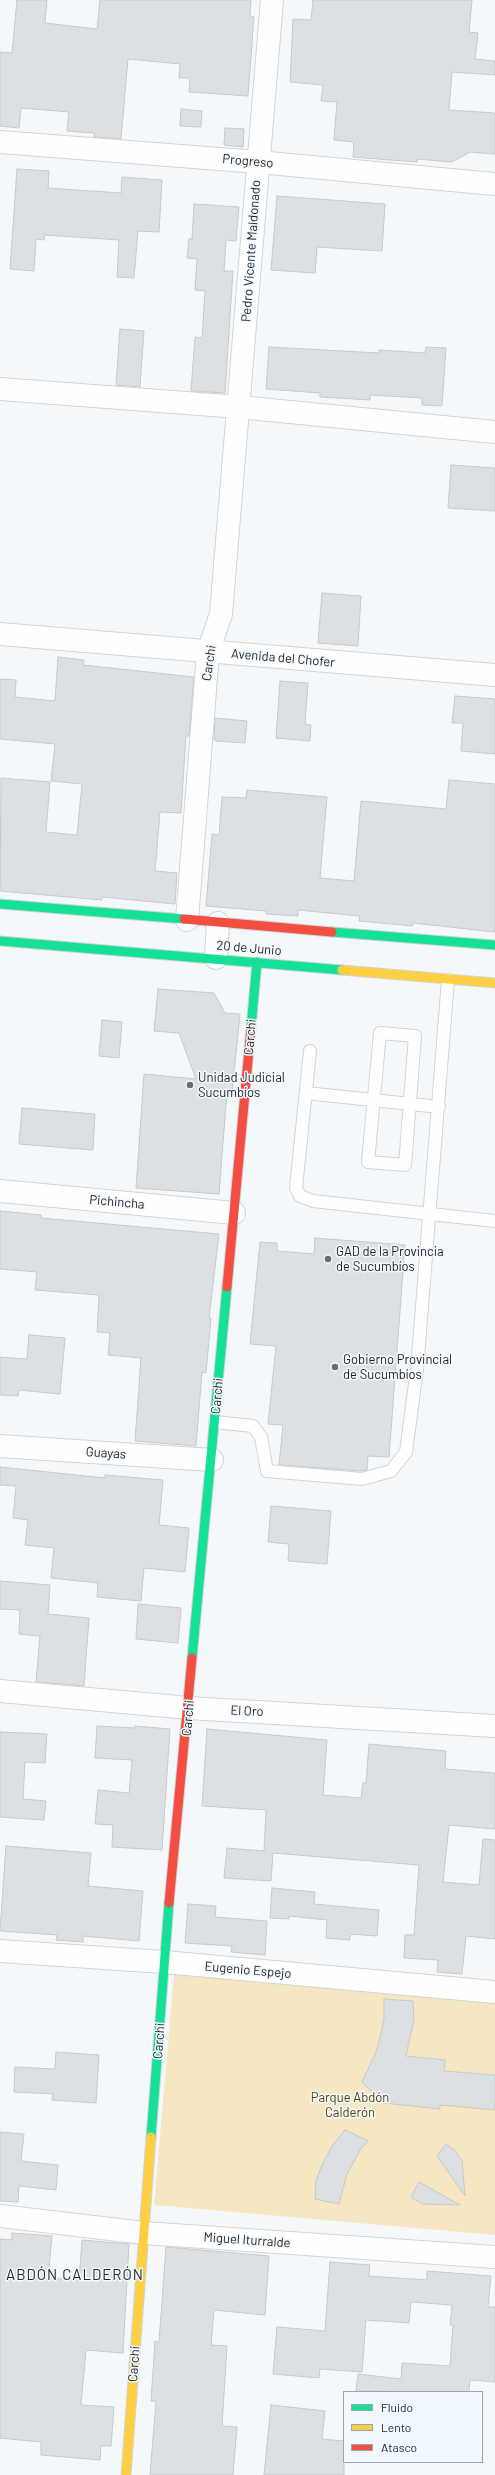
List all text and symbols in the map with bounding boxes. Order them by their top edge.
street label: Progreso [222,151,274,171]
street label: Pedro Vicente Maldonado [238,179,264,323]
street label: Carchi [199,644,219,682]
street label: Avenida del Chofer [230,646,336,670]
street label: 20 de Junio [216,937,282,959]
street label: Carchi [241,1018,259,1056]
place label: Unidad Judicial Sucumbíos [198,1070,285,1101]
marker: Unidad Judicial Sucumbíos [185,1080,195,1090]
street label: Pichincha [89,1192,145,1212]
place label: GAD de la Provincia de Sucumbíos [336,1244,444,1275]
marker: GAD de la Provincia de Sucumbíos [323,1254,333,1264]
place label: Gobierno Provincial de Sucumbíos [343,1352,452,1383]
marker: Gobierno Provincial de Sucumbíos [330,1362,340,1372]
street label: Carchi [208,1377,226,1415]
street label: Guayas [85,1444,127,1462]
street label: Carchi [179,1699,197,1737]
street label: El Oro [230,1702,264,1720]
street label: Eugenio Espejo [204,1958,292,1982]
street label: Carchi [150,2022,168,2060]
park label: Parque Abdón Calderón [311,2090,389,2121]
street label: Miguel Iturralde [203,2229,291,2251]
district label: ABDÓN CALDERÓN [6,2266,144,2284]
street label: Carchi [125,2345,143,2383]
legend [343,2391,483,2463]
text: Fluido [381,2400,413,2414]
text: Lento [381,2420,411,2434]
text: Atasco [381,2440,417,2454]

